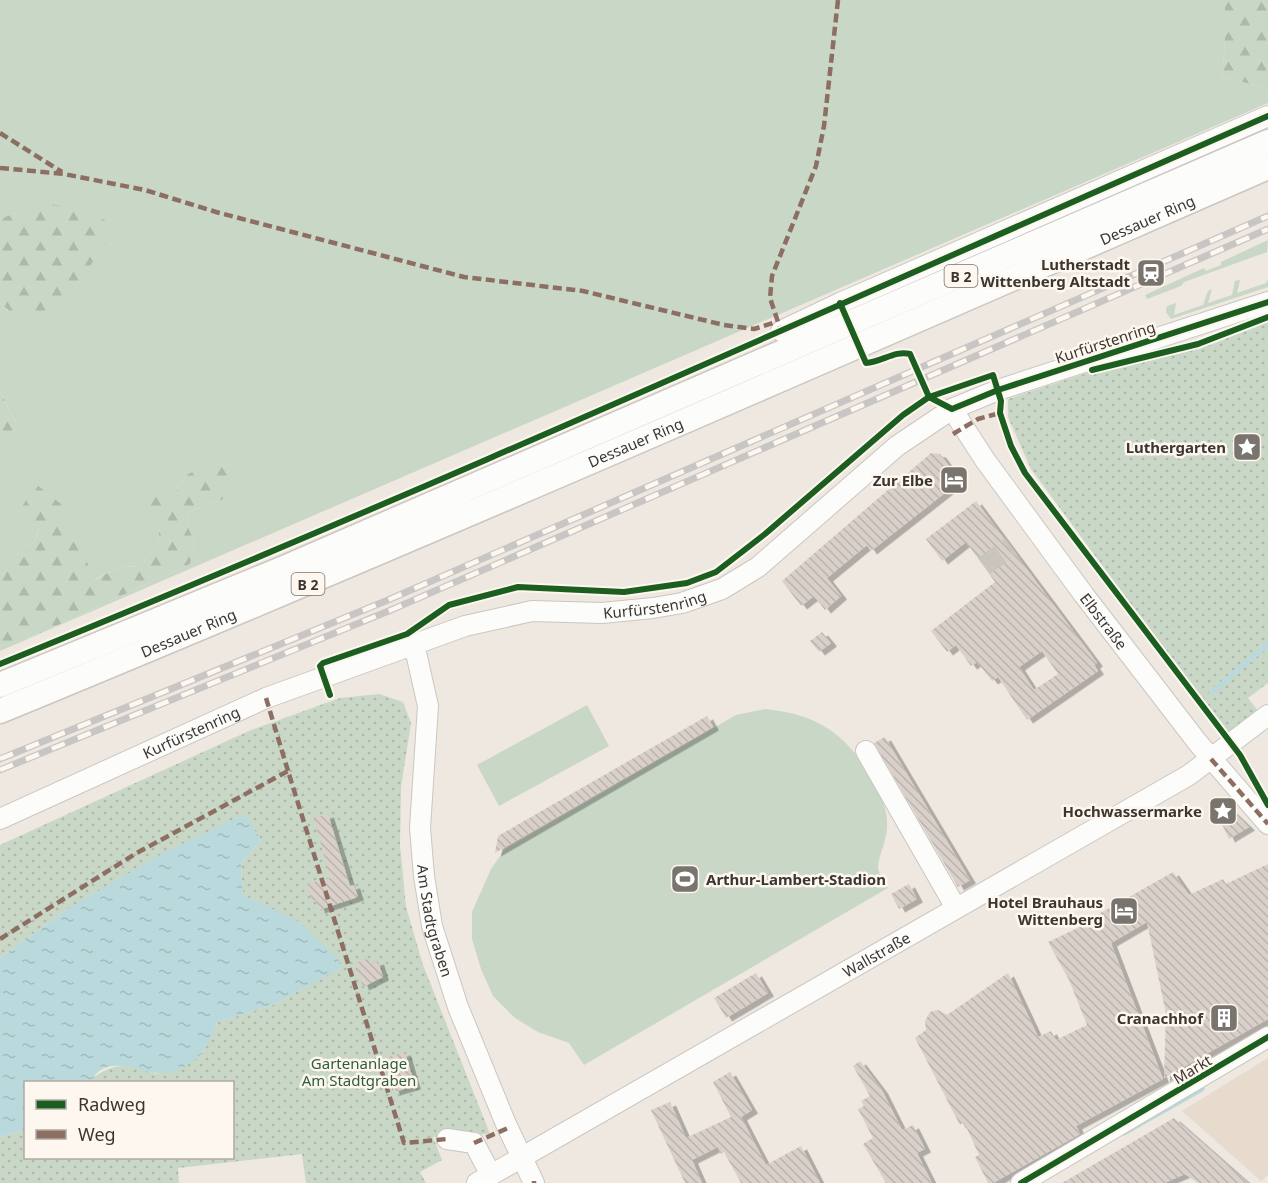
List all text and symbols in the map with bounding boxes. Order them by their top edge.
street label: Dessauer Ring [1097,190,1198,249]
place label: Lutherstadt Wittenberg Altstadt [981,254,1130,291]
station icon: Lutherstadt Wittenberg Altstadt [1135,257,1167,289]
road number: B 2 [944,265,978,287]
street label: Kurfürstenring [1052,316,1158,368]
street label: Dessauer Ring [585,413,686,472]
place icon: Luthergarten [1231,431,1263,463]
place label: Luthergarten [1126,437,1226,457]
hotel icon: Zur Elbe [938,464,970,496]
place label: Zur Elbe [873,470,933,490]
road number: B 2 [292,573,324,595]
street label: Kurfürstenring [602,585,709,623]
street label: Elbstraße [1076,589,1132,653]
street label: Dessauer Ring [138,604,239,662]
street label: Kurfürstenring [140,701,243,763]
place icon: Hochwassermarke [1207,795,1239,827]
place label: Hochwassermarke [1063,801,1202,821]
sports icon: Arthur-Lambert-Stadion [669,863,701,895]
street label: Am Stadtgraben [413,864,458,979]
place label: Arthur-Lambert-Stadion [706,869,886,889]
place label: Hotel Brauhaus Wittenberg [987,892,1103,929]
hotel icon: Hotel Brauhaus Wittenberg [1108,895,1140,927]
street label: Wallstraße [839,927,913,982]
building icon: Cranachhof [1208,1002,1240,1034]
place label: Cranachhof [1117,1008,1204,1028]
street label: Markt [1169,1049,1215,1088]
park label: Gartenanlage Am Stadtgraben [302,1053,416,1090]
legend [24,1081,234,1159]
text: Radweg [78,1092,146,1116]
text: Weg [78,1122,116,1146]

